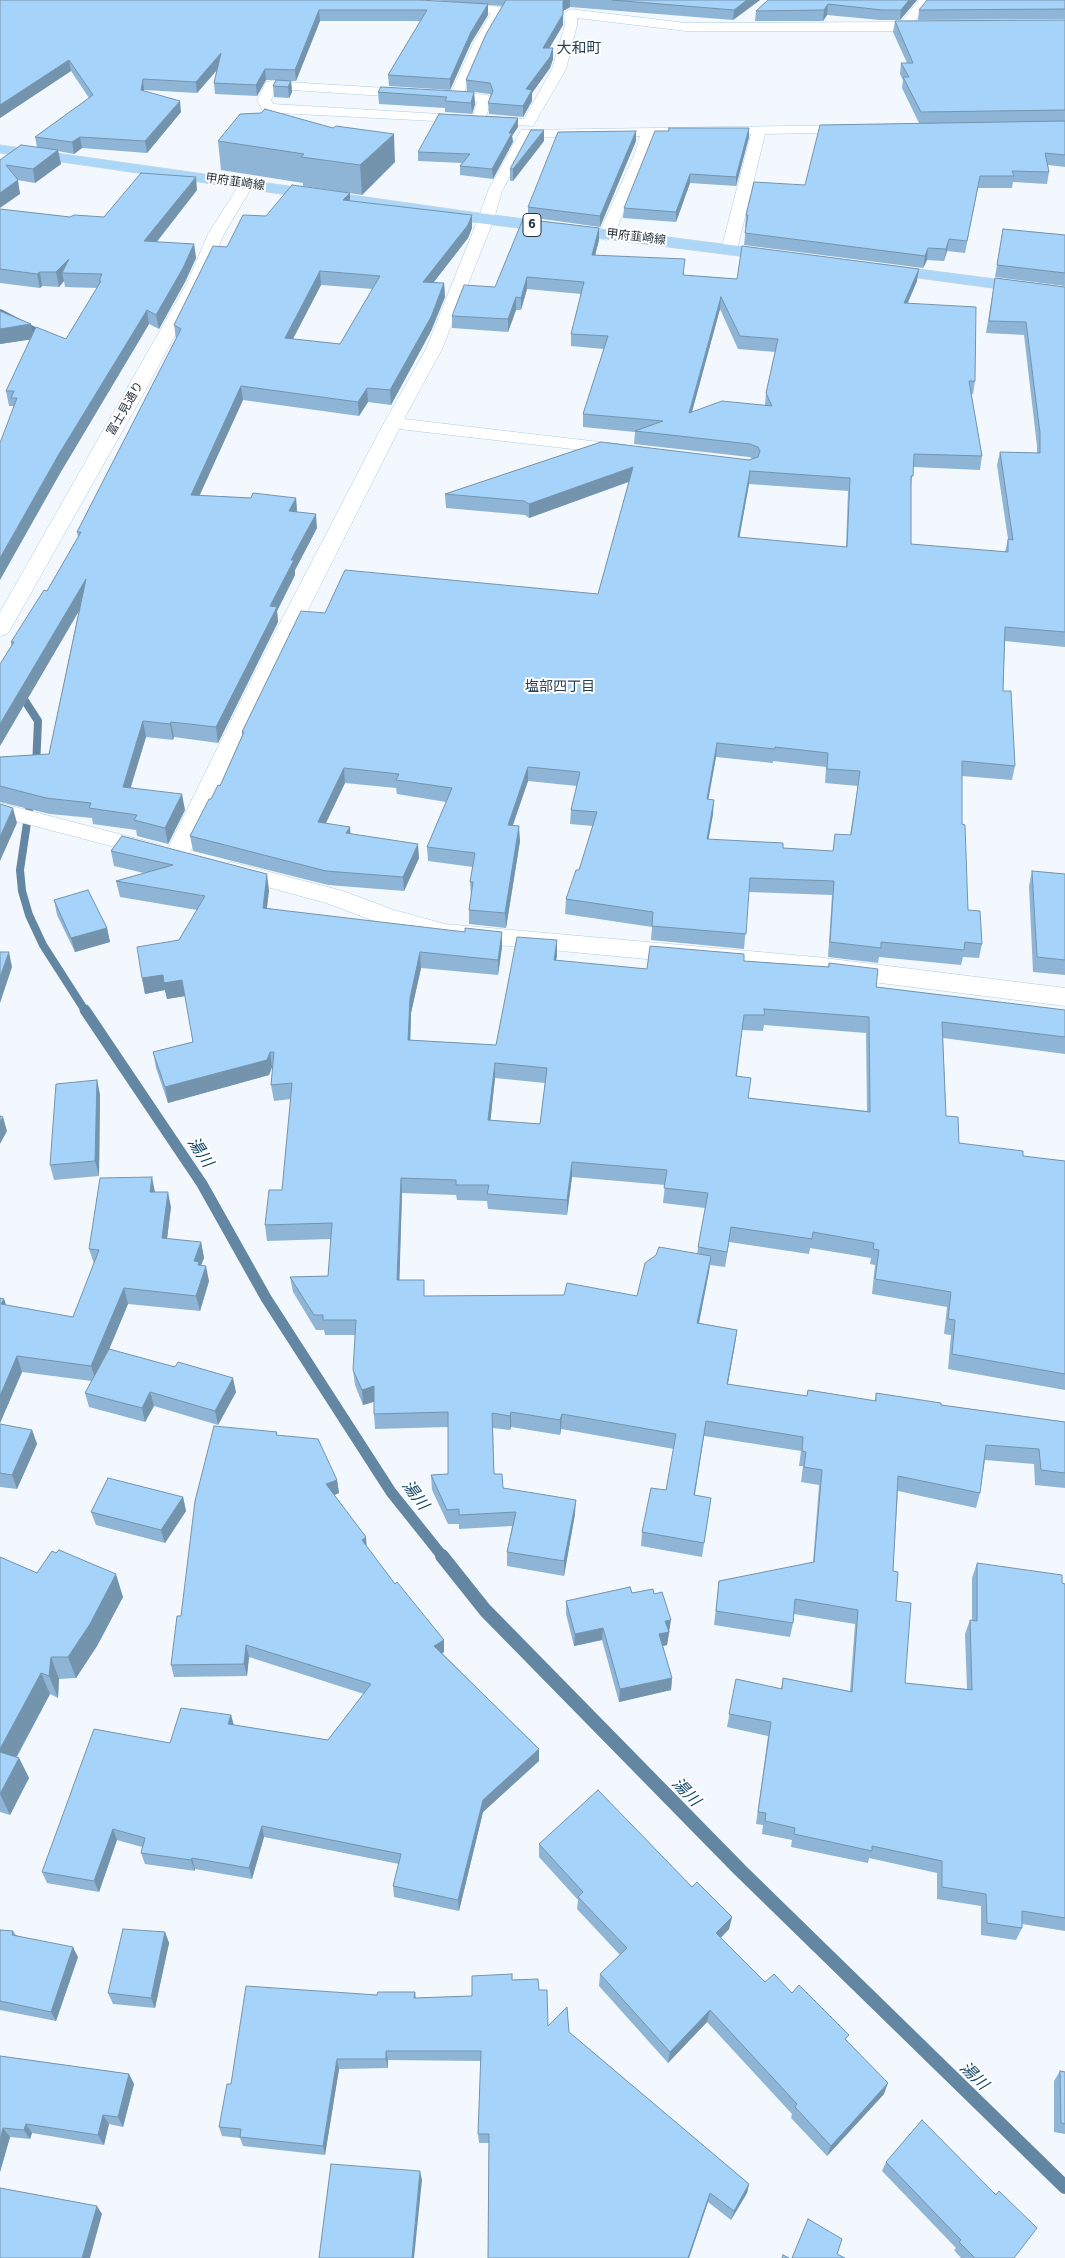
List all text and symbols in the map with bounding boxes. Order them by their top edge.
district label: 大和町 [557,41,601,59]
street label: 甲府韮崎線 [204,172,266,194]
road number: 6 [523,214,541,236]
street label: 甲府韮崎線 [605,227,667,249]
street label: 富士見通り [105,379,147,439]
district label: 塩部四丁目 [525,680,595,696]
water label: 湯川 [182,1134,216,1172]
water label: 湯川 [397,1477,431,1515]
water label: 湯川 [667,1775,703,1811]
water label: 湯川 [955,2059,991,2095]

